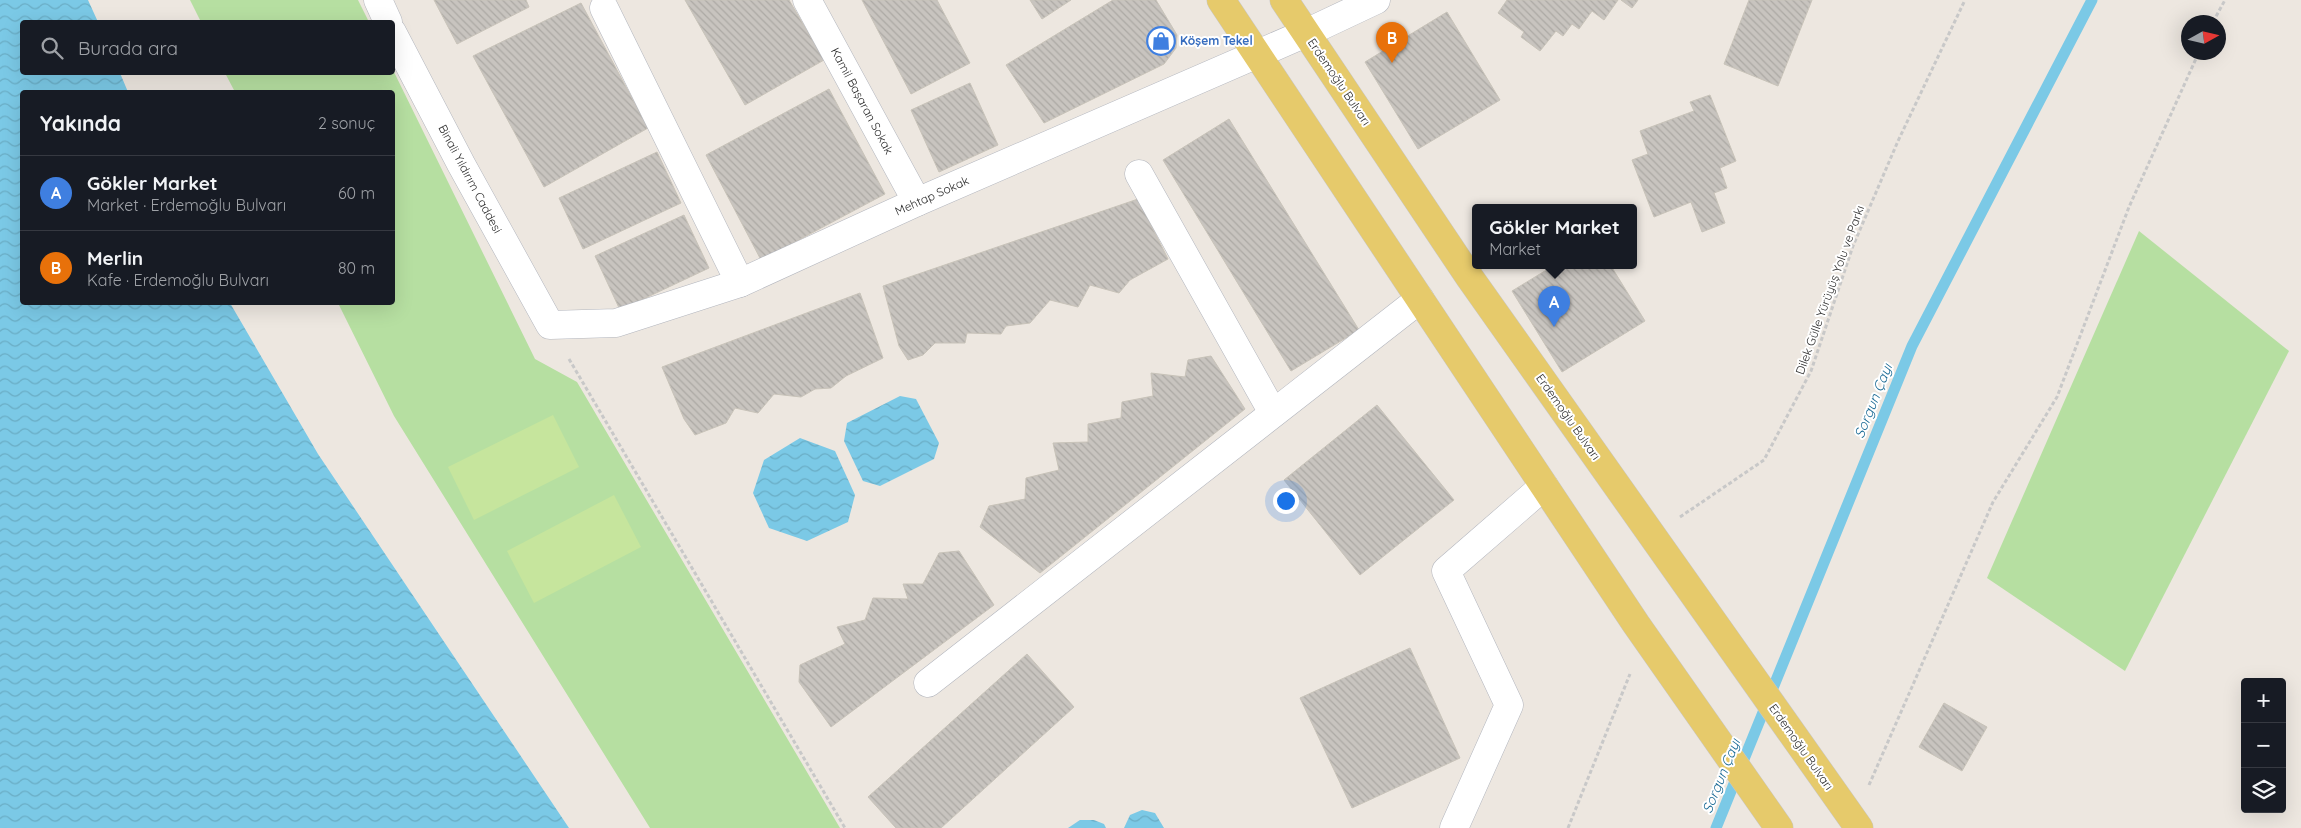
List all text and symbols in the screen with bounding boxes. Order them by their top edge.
north arrow [2181,15,2226,60]
search box [20,20,395,75]
pin: B [1376,22,1408,63]
shop icon: Köşem Tekel [1146,26,1176,56]
place label: Köşem Tekel [1180,33,1253,48]
icon: search [38,34,66,62]
street label: Erdemoğlu Bulvarı [1305,35,1374,128]
text: Burada ara [78,36,178,60]
street label: Kamil Başaran Sokak [828,45,897,157]
text: Yakında [40,110,121,136]
text: 2 sonuç [318,113,375,133]
street label: Binali Yıldırım Caddesi [435,122,505,236]
text: Gökler Market [87,171,218,195]
street label: Mehtap Sokak [892,173,971,219]
text: A [51,183,61,203]
text: 60 m [338,183,375,203]
text: Market · Erdemoğlu Bulvarı [87,195,286,215]
street label: Dilek Gülle Yürüyüş Yolu ve Parkı [1792,203,1867,376]
popup [1472,204,1637,269]
text: Gökler Market [1489,215,1620,239]
text: Market [1489,239,1541,259]
text: Merlin [87,246,143,270]
text: B [51,258,61,278]
text: 80 m [338,258,375,278]
text: Kafe · Erdemoğlu Bulvarı [87,270,269,290]
pin: A [1538,286,1570,327]
water label: Sorgun Çayı [1850,360,1896,441]
street label: Erdemoğlu Bulvarı [1533,371,1604,463]
your location [1273,488,1299,514]
map controls [2241,678,2286,813]
button: + [2241,678,2286,723]
street label: Erdemoğlu Bulvarı [1766,701,1837,793]
button: − [2241,723,2286,768]
water label: Sorgun Çayı [1698,735,1744,816]
button: layers [2241,768,2286,813]

